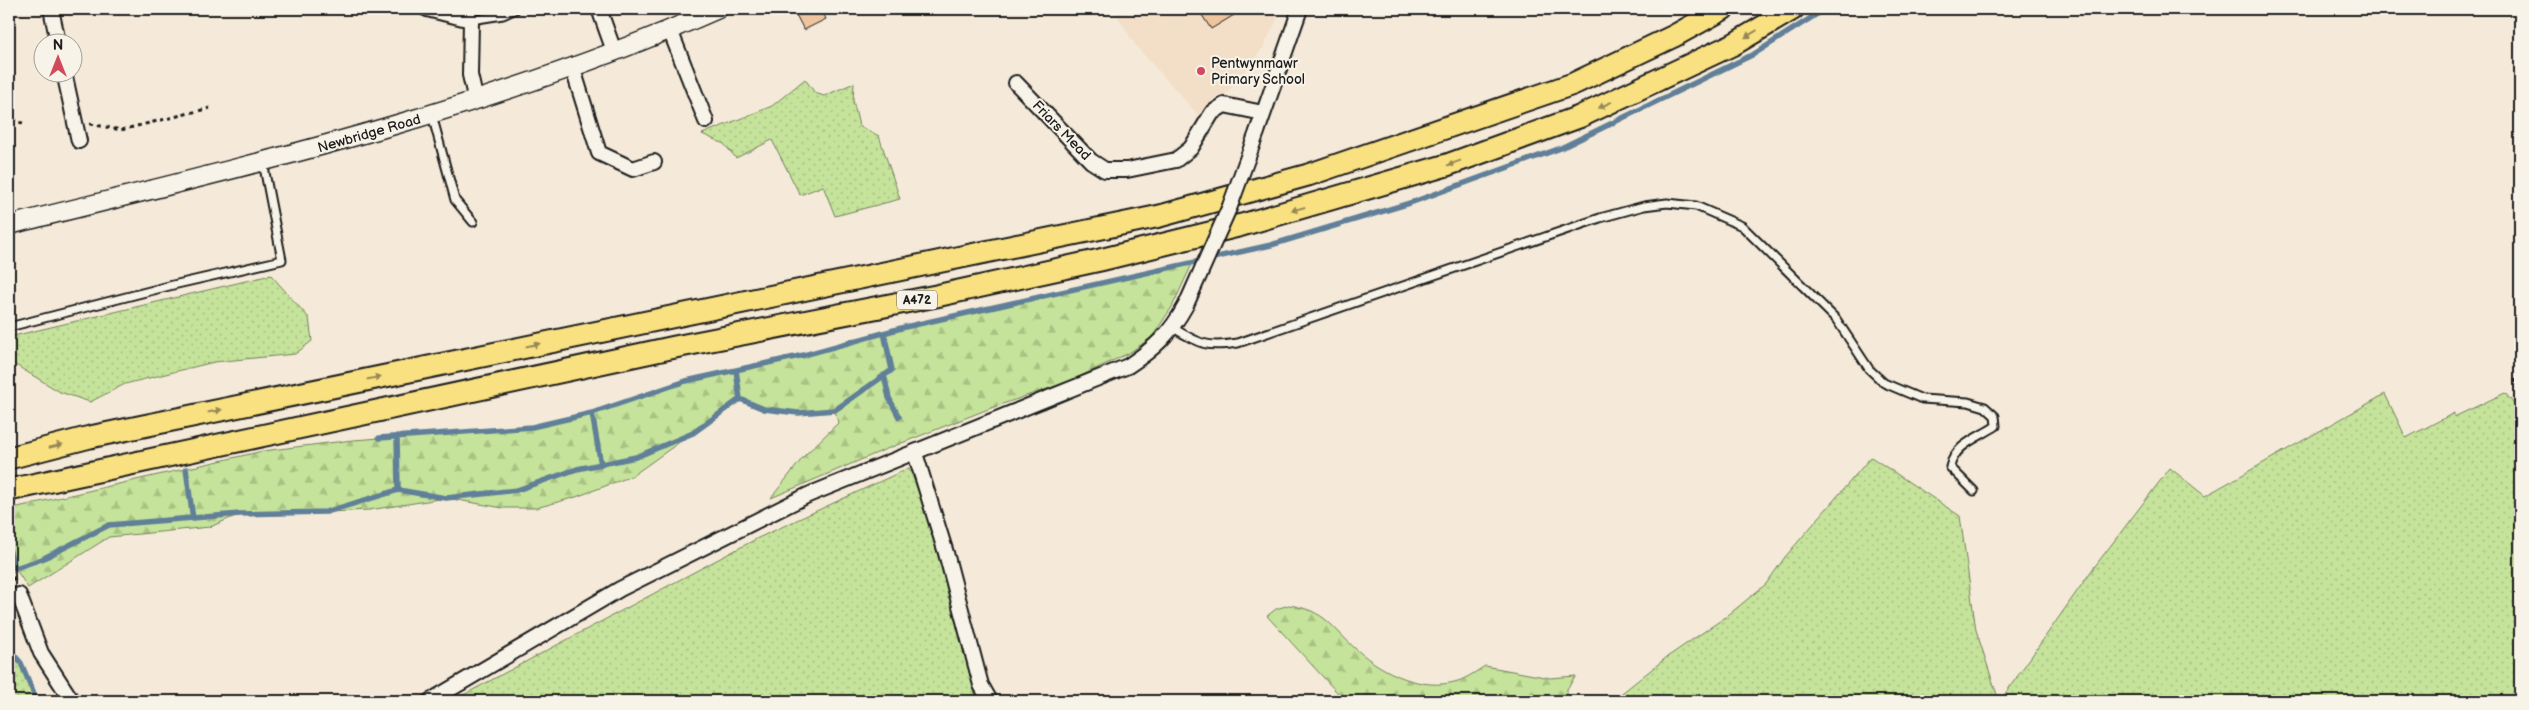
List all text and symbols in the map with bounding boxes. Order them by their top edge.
one-way arrow [1745,29,1758,38]
north arrow [32,32,82,82]
text: N [53,37,63,54]
place label: Pentwynmawr Primary School [1211,55,1305,88]
marker: Pentwynmawr Primary School [1195,65,1207,77]
street label: Friars Mead [1029,97,1094,164]
one-way arrow [1598,101,1612,109]
street label: Newbridge Road [316,111,423,156]
one-way arrow [1446,159,1461,167]
one-way arrow [1290,206,1305,214]
road number: A472 [897,290,937,310]
one-way arrow [525,341,540,349]
one-way arrow [366,374,381,382]
one-way arrow [207,407,222,415]
one-way arrow [48,442,63,450]

